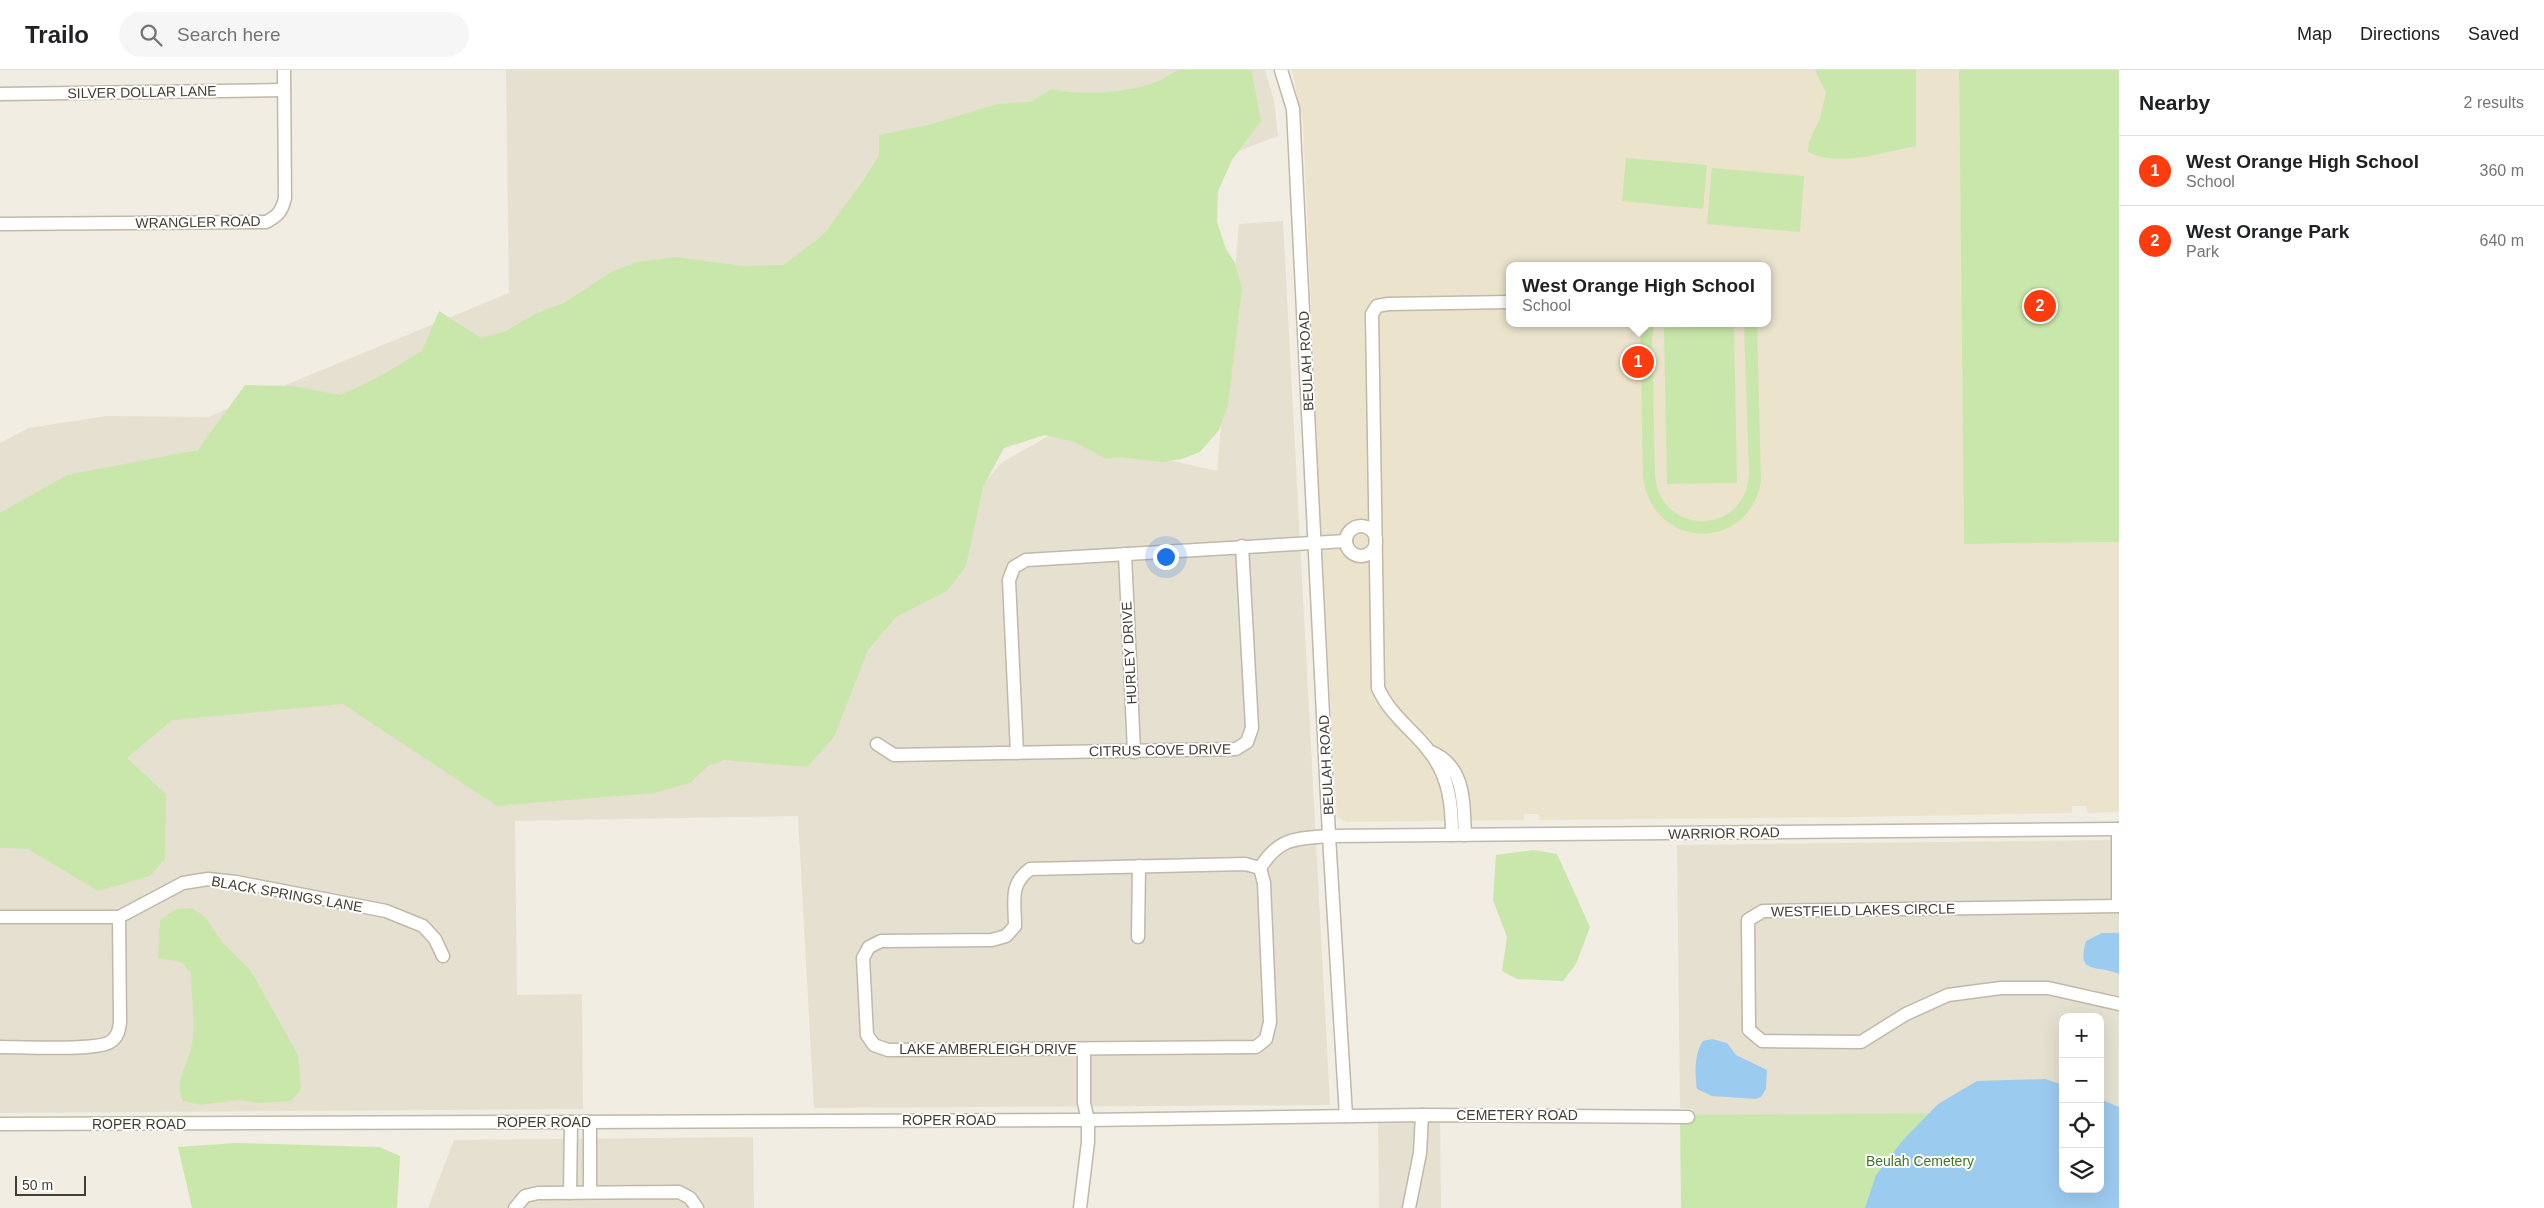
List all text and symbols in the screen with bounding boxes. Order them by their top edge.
search box [119,12,469,57]
text: Trailo [25,21,89,48]
icon: search [137,21,165,49]
text: Search here [177,24,281,45]
text: Map [2297,24,2332,44]
text: Directions [2360,24,2440,44]
text: Saved [2468,24,2519,44]
street label: SILVER DOLLAR LANE [67,83,217,101]
text: Nearby [2139,91,2210,114]
text: 2 results [2464,94,2524,111]
text: West Orange High School [2186,151,2419,172]
text: 1 [2151,162,2159,179]
text: 360 m [2480,162,2524,179]
text: School [2186,173,2235,190]
street label: WRANGLER ROAD [135,213,261,231]
text: West Orange Park [2186,221,2349,242]
text: 2 [2151,232,2159,249]
text: 640 m [2480,232,2524,249]
text: Park [2186,243,2219,260]
popup [1506,262,1771,327]
text: West Orange High School [1522,275,1755,296]
pin: 2 [2024,287,2056,325]
text: School [1522,297,1571,314]
street label: BEULAH ROAD [1295,310,1317,412]
pin: 1 [1622,343,1654,381]
your location [1153,544,1179,570]
street label: HURLEY DRIVE [1118,601,1140,705]
street label: BEULAH ROAD [1315,714,1337,816]
street label: CITRUS COVE DRIVE [1089,741,1231,759]
street label: WARRIOR ROAD [1668,824,1780,842]
street label: BLACK SPRINGS LANE [210,873,364,915]
street label: WESTFIELD LAKES CIRCLE [1771,900,1955,920]
map controls [2059,1013,2104,1193]
button: + [2059,1013,2104,1058]
street label: LAKE AMBERLEIGH DRIVE [899,1041,1077,1057]
button: − [2059,1058,2104,1103]
button: locate [2059,1103,2104,1148]
street label: CEMETERY ROAD [1456,1107,1578,1123]
street label: ROPER ROAD [902,1112,996,1128]
street label: ROPER ROAD [497,1114,591,1130]
street label: ROPER ROAD [92,1116,186,1132]
button: layers [2059,1148,2104,1193]
park label: Beulah Cemetery [1866,1153,1974,1169]
scale bar [15,1173,86,1196]
text: 50 m [22,1177,53,1193]

